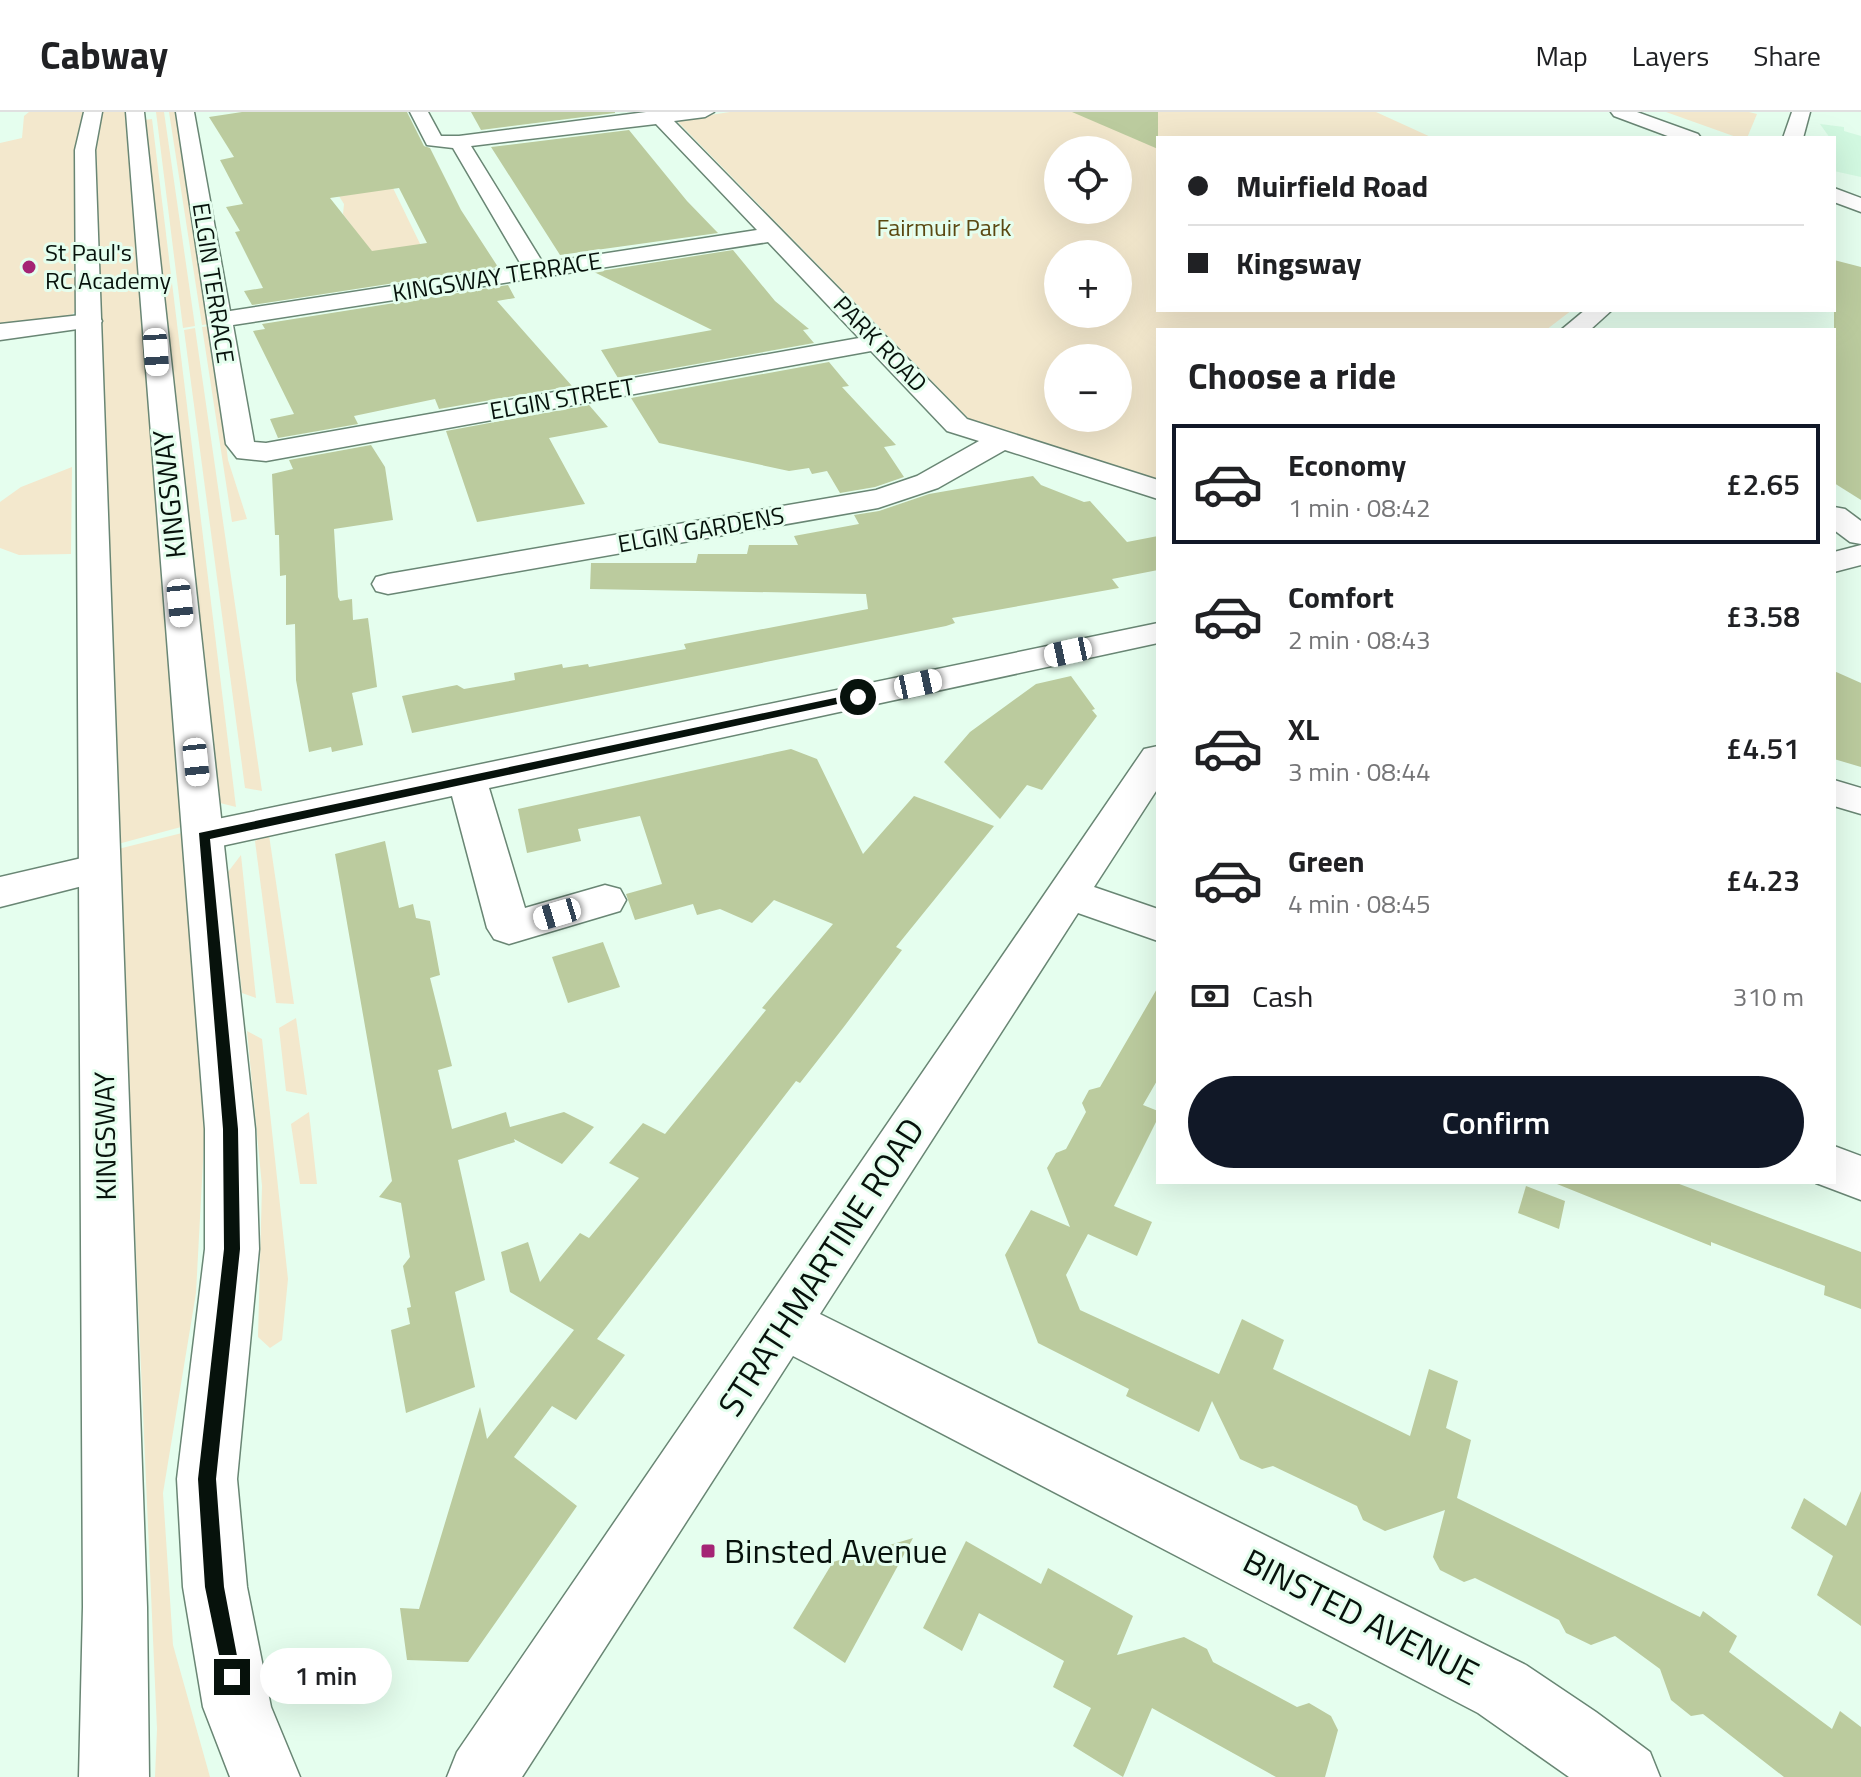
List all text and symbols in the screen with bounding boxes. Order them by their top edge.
text: Cabway [40,26,168,84]
text: Map [1535,34,1588,77]
text: Layers [1632,34,1709,77]
text: Share [1753,34,1821,77]
map controls [1044,136,1132,432]
button: locate [1044,136,1132,224]
text: Muirfield Road [1236,163,1428,209]
street label: ELGIN TERRACE [184,200,244,366]
park label: Fairmuir Park [877,209,1012,245]
place label: St Paul's RC Academy [45,234,172,298]
button: + [1044,240,1132,328]
text: Kingsway [1236,240,1362,286]
street label: KINGSWAY TERRACE [390,242,604,310]
marker: St Paul's RC Academy [20,258,38,276]
street label: PARK ROAD [826,287,936,400]
car [142,327,170,377]
button: − [1044,344,1132,432]
text: Choose a ride [1188,348,1396,403]
street label: ELGIN STREET [487,368,637,428]
street label: KINGSWAY [140,428,197,560]
text: Economy [1288,442,1406,488]
icon: car [1192,448,1264,520]
text: £2.65 [1726,461,1800,507]
text: 1 min · 08:42 [1288,488,1431,527]
street label: ELGIN GARDENS [615,497,787,561]
text: Comfort [1288,574,1394,620]
car [166,578,194,628]
icon: car [1192,580,1264,652]
text: £3.58 [1726,593,1800,639]
text: 2 min · 08:43 [1288,620,1431,659]
car [1042,635,1094,669]
car [892,667,944,701]
route start [840,679,876,715]
text: XL [1288,706,1319,752]
icon: car [1192,712,1264,784]
text: £4.51 [1726,725,1800,771]
car [182,737,210,787]
text: 3 min · 08:44 [1288,752,1431,791]
text: Green [1288,838,1365,884]
icon: car [1192,844,1264,916]
text: £4.23 [1726,857,1800,903]
text: 4 min · 08:45 [1288,884,1431,923]
car [531,896,583,932]
text: Cash [1252,973,1313,1019]
icon: cash [1188,974,1232,1018]
text: 310 m [1733,977,1804,1016]
street label: KINGSWAY [82,1071,127,1201]
button: Confirm [1188,1076,1804,1168]
street label: STRATHMARTINE ROAD [704,1107,936,1426]
place label: Binsted Avenue [724,1524,947,1576]
street label: BINSTED AVENUE [1235,1534,1488,1698]
marker: Binsted Avenue [699,1542,717,1560]
callout: 1 min [260,1649,392,1705]
text: 1 min [295,1656,357,1695]
route end [214,1659,250,1695]

